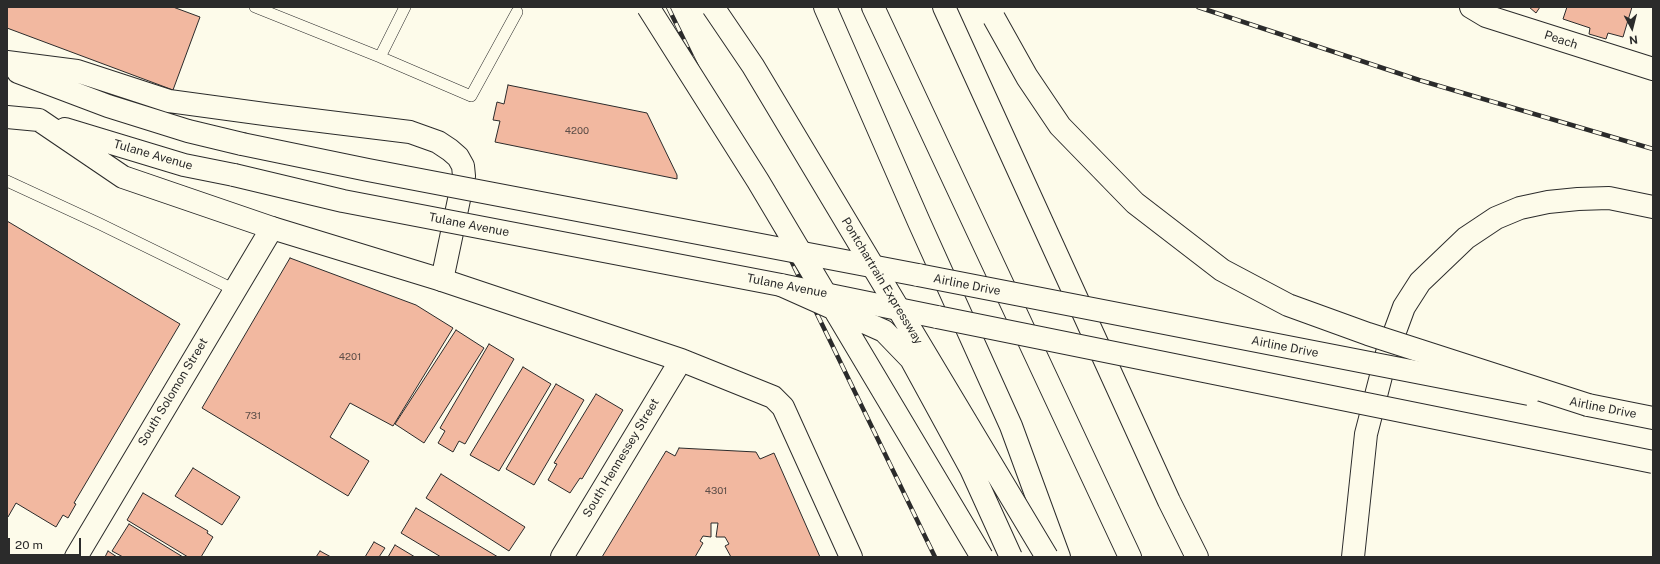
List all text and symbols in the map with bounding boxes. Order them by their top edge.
north arrow [1612,8,1652,48]
street label: Peach [1542,28,1580,52]
text: N [1628,33,1638,46]
house number: 4200 [565,125,589,137]
street label: Tulane Avenue [112,137,194,173]
street label: Tulane Avenue [428,210,510,240]
street label: Pontchartrain Expressway [838,215,926,347]
street label: Tulane Avenue [746,271,828,301]
street label: Airline Drive [932,271,1002,299]
street label: Airline Drive [1250,333,1320,361]
street label: South Solomon Street [135,335,211,449]
house number: 4201 [339,351,361,363]
street label: Airline Drive [1568,394,1638,422]
street label: South Hennessey Street [580,396,662,520]
house number: 731 [245,410,261,422]
house number: 4301 [705,485,727,497]
scale bar [10,530,83,556]
text: 20 m [15,538,43,552]

